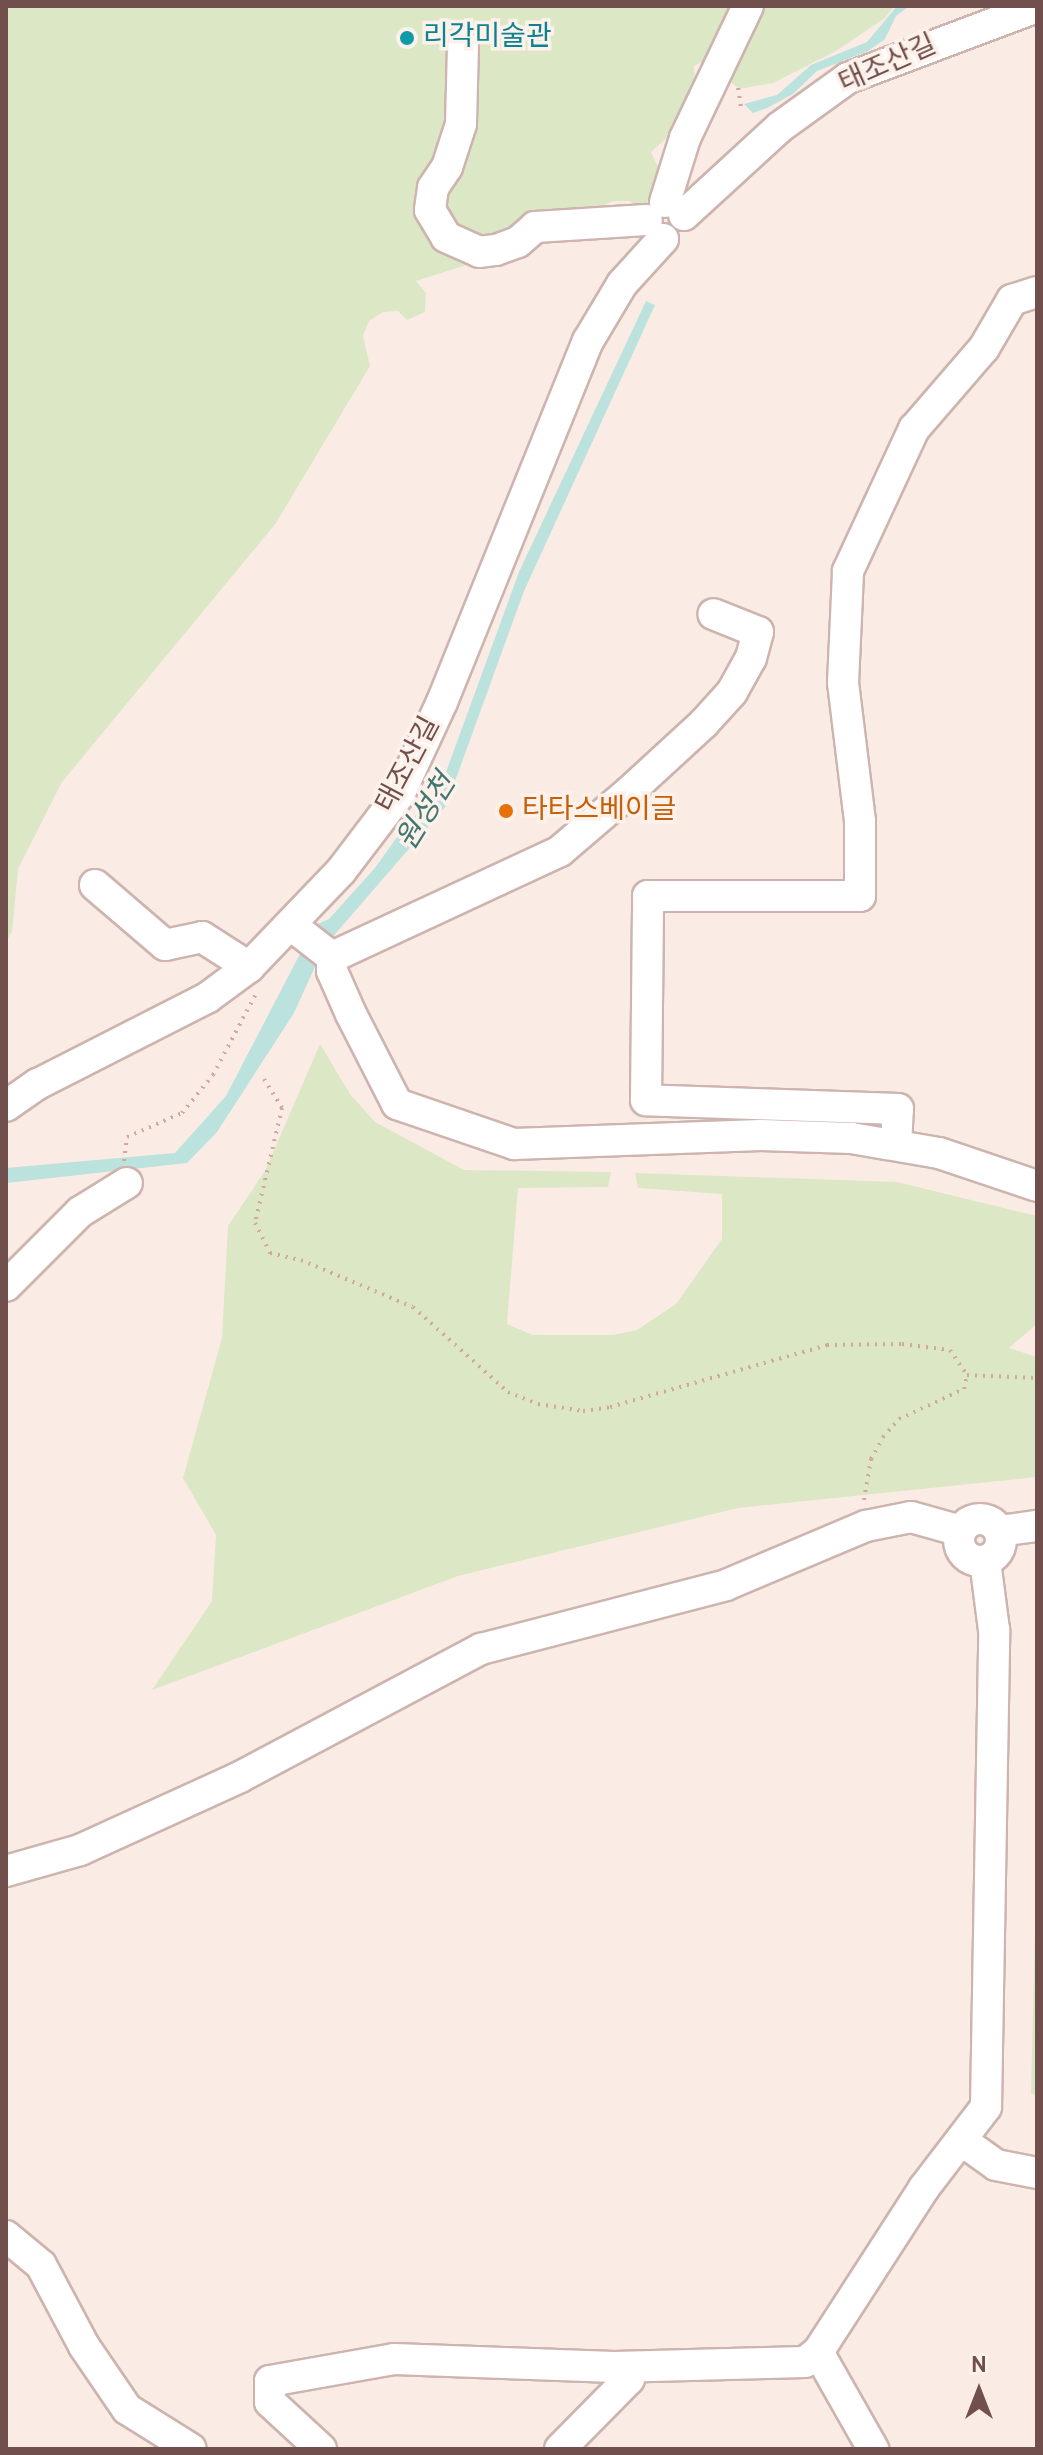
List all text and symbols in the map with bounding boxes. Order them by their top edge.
place label: 리각미술관 [423,21,552,55]
marker: 리각미술관 [398,29,416,47]
street label: 태조산길 [834,29,942,101]
street label: 태조산길 [370,712,448,818]
water label: 원성천 [391,768,465,858]
place label: 타타스베이글 [522,794,677,828]
marker: 타타스베이글 [497,802,515,820]
north arrow [939,2351,1019,2431]
text: N [971,2353,987,2380]

